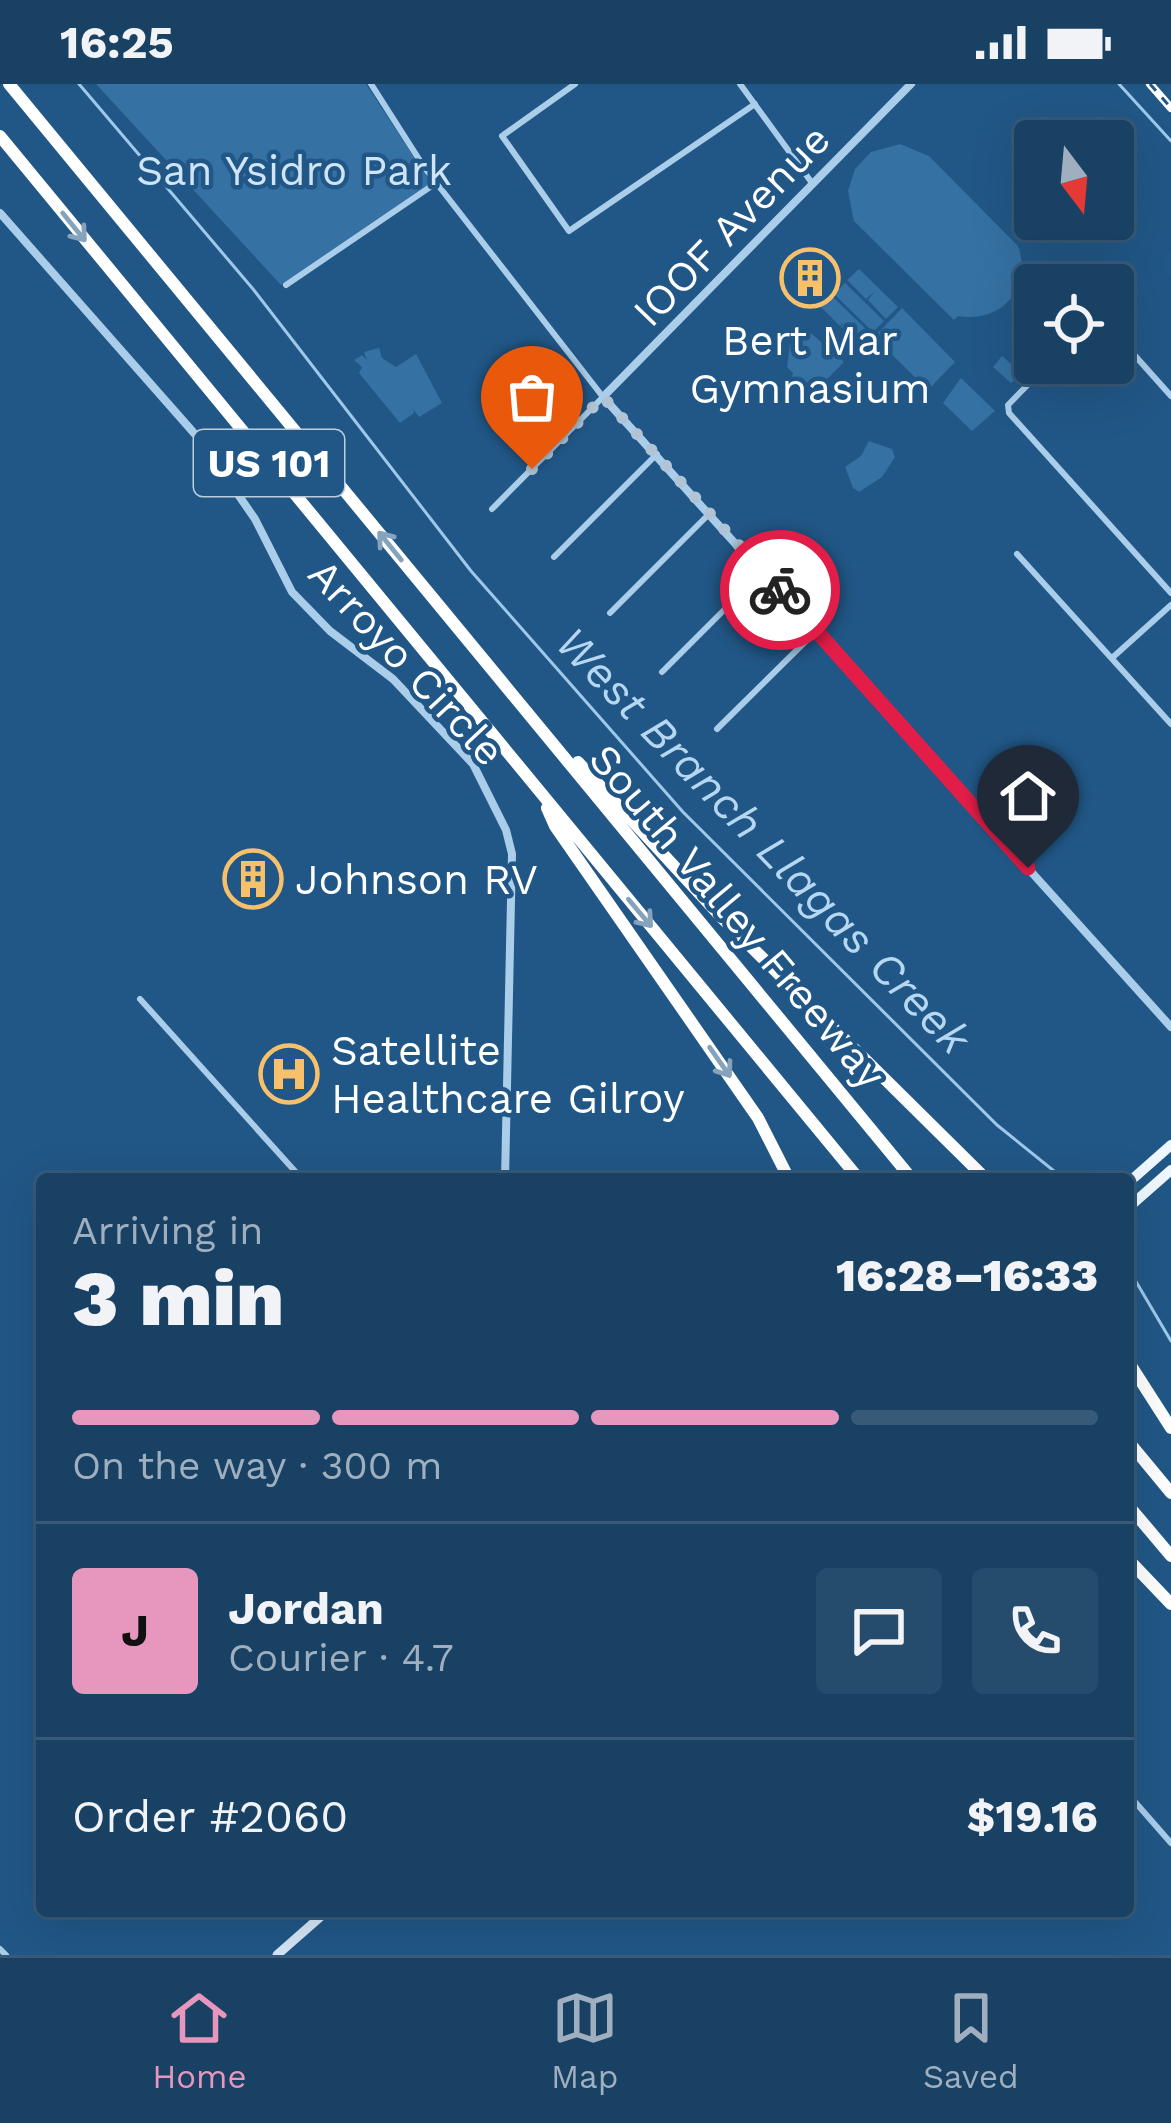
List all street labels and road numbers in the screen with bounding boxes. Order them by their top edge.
street label: IOOF Avenue [623,114,840,336]
road number: US 101 [194,430,344,496]
street label: Arroyo Circle [299,549,515,776]
street label: South Valley Freeway [579,734,896,1099]

